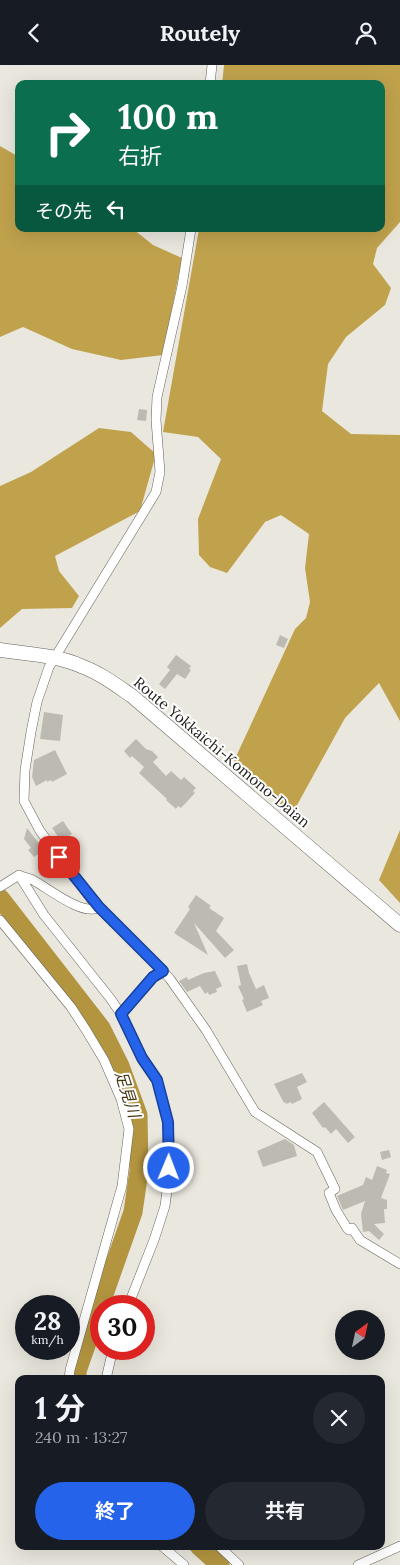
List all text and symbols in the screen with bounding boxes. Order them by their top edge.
icon: back [20,19,48,47]
text: Routely [160,19,240,47]
icon: person [352,19,380,47]
text: 100 m [118,94,218,139]
icon: right [35,100,100,165]
text: 右折 [118,142,162,170]
icon: left [102,195,130,223]
text: その先 [35,199,92,223]
street label: Route Yokkaichi-Komono-Daian [130,673,314,831]
pin [38,836,80,878]
icon: arrive [45,843,73,871]
water label: 足見川 [111,1068,146,1122]
position arrow [142,1141,194,1193]
speed limit sign: 30 [90,1295,155,1360]
text: 28 [34,1305,61,1337]
north arrow [335,1310,385,1360]
map controls [335,1310,385,1360]
text: km/h [31,1332,64,1347]
text: 1 分 [35,1389,85,1427]
button: close [313,1392,365,1444]
text: 240 m · 13:27 [35,1427,127,1447]
button: 終了 [35,1482,195,1540]
button: 共有 [205,1482,365,1540]

